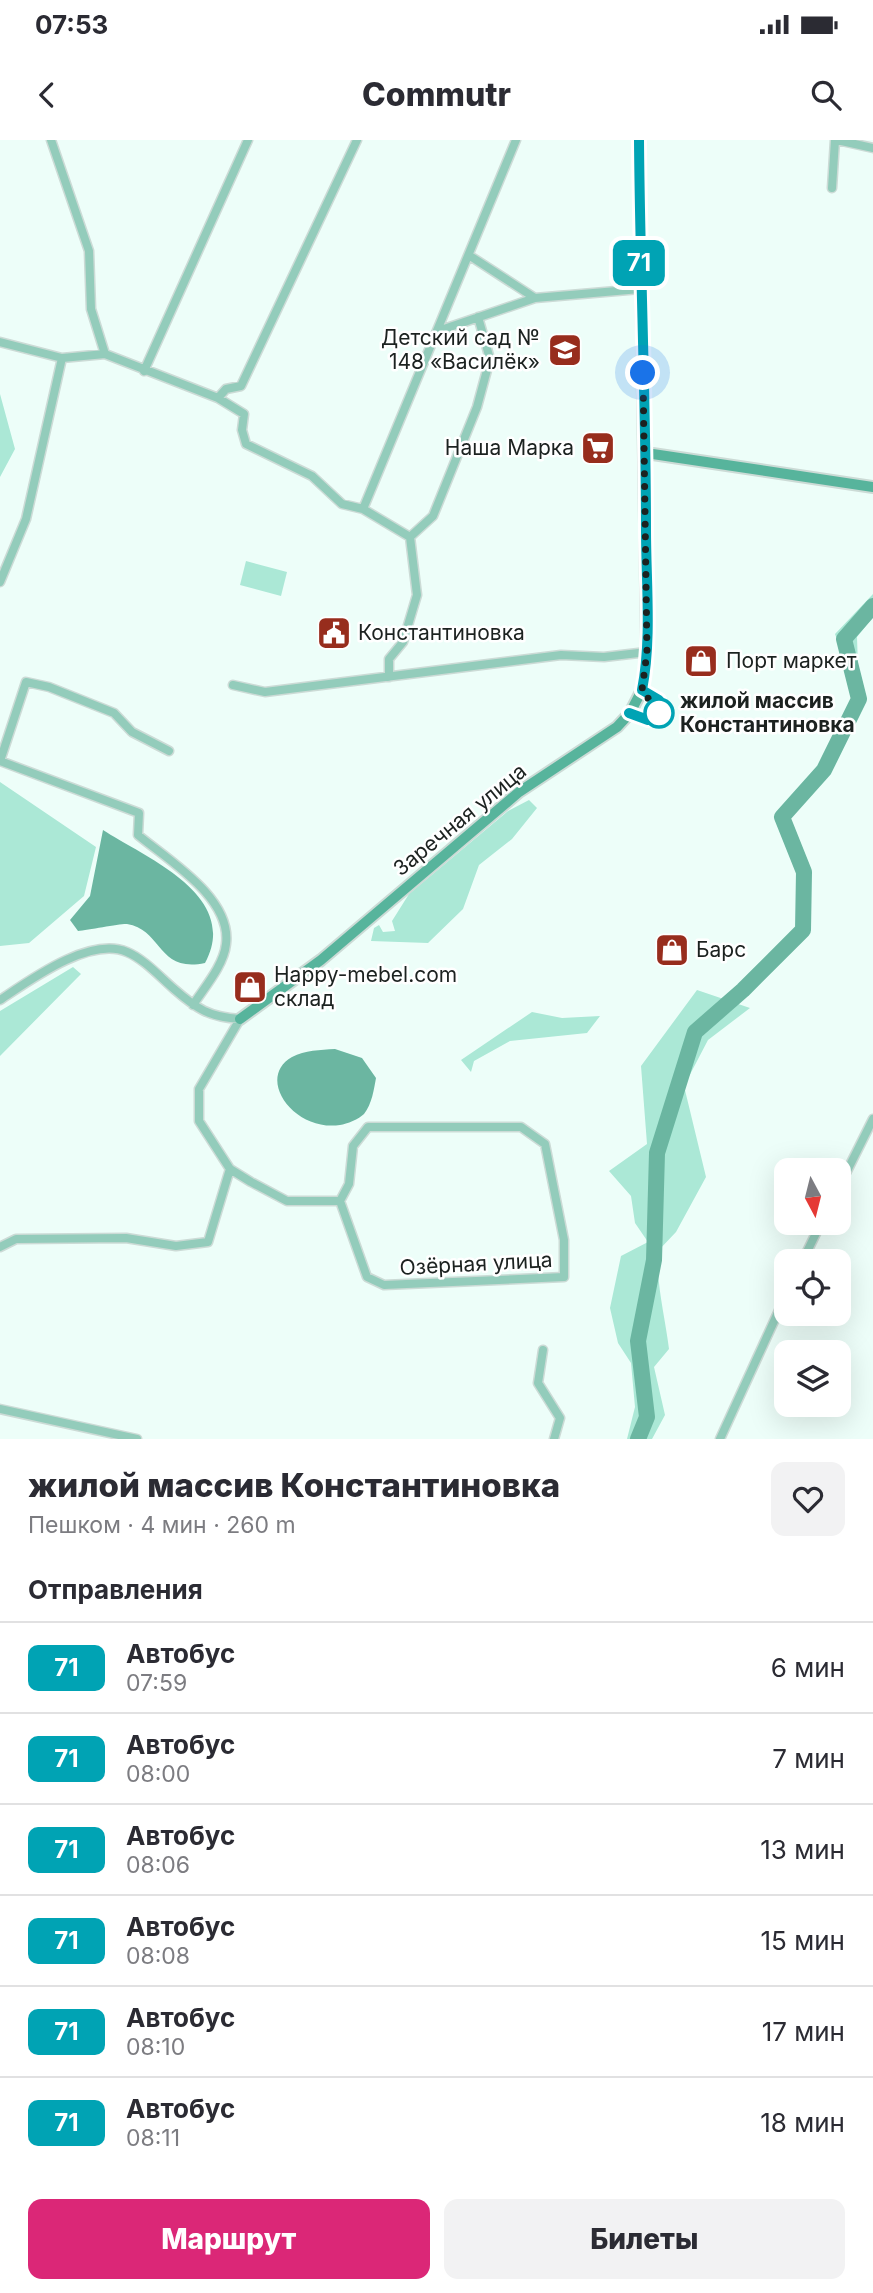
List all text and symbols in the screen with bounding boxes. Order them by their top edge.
text: 07:53 [35,9,108,40]
text: Commutr [362,75,511,114]
icon: back [28,76,66,114]
icon: search [807,76,845,114]
line badge: 71 [608,240,670,286]
text: 71 [627,248,651,277]
place label: Детский сад № 148 «Василёк» [381,325,540,374]
school or university icon: Детский сад № 148 «Василёк» [546,331,584,369]
your location [625,355,660,390]
supermarket icon: Наша Марка [579,429,617,467]
place label: Наша Марка [445,435,574,460]
public building icon: Константиновка [315,614,353,652]
place label: Константиновка [358,620,525,645]
shop icon: Порт маркет [682,642,720,680]
place label: Порт маркет [726,648,857,673]
place label: жилой массив Константиновка [680,688,855,737]
marker: жилой массив Константиновка [644,698,674,728]
street label: Заречная улица [388,758,531,881]
shop icon: Барс [653,931,691,969]
place label: Барс [696,937,746,962]
place label: Happy-mebel.com склад [274,962,457,1011]
shop icon: Happy-mebel.com склад [231,968,269,1006]
north arrow [774,1158,850,1236]
map controls [774,1158,851,1417]
street label: Озёрная улица [399,1247,553,1280]
button: locate [774,1249,851,1326]
button: layers [774,1340,851,1417]
button: heart [771,1462,845,1536]
text: жилой массив Константиновка [28,1465,560,1505]
text: Пешком · 4 мин · 260 m [28,1511,296,1539]
text: Отправления [28,1574,203,1605]
text: Автобус [126,1638,235,1669]
text: 6 мин [771,1652,845,1683]
text: 71 [54,1653,79,1682]
text: 07:59 [126,1669,187,1697]
text: Автобус [126,1729,235,1760]
text: 7 мин [772,1743,845,1774]
text: 71 [54,1744,79,1773]
text: 08:00 [126,1760,190,1788]
text: Автобус [126,1820,235,1851]
text: 13 мин [760,1834,845,1865]
text: 71 [54,1835,79,1864]
text: 08:06 [126,1851,190,1879]
text: Автобус [126,1911,235,1942]
text: 15 мин [761,1925,845,1956]
text: 71 [54,1926,79,1955]
text: 08:08 [126,1942,190,1970]
text: Автобус [126,2002,235,2033]
text: 17 мин [762,2016,845,2047]
text: 71 [54,2017,79,2046]
text: 08:10 [126,2033,185,2061]
text: Автобус [126,2093,235,2124]
text: 18 мин [760,2107,845,2138]
text: 71 [54,2108,79,2137]
text: 08:11 [126,2124,180,2152]
button: Маршрут [28,2199,430,2279]
button: Билеты [444,2199,845,2279]

